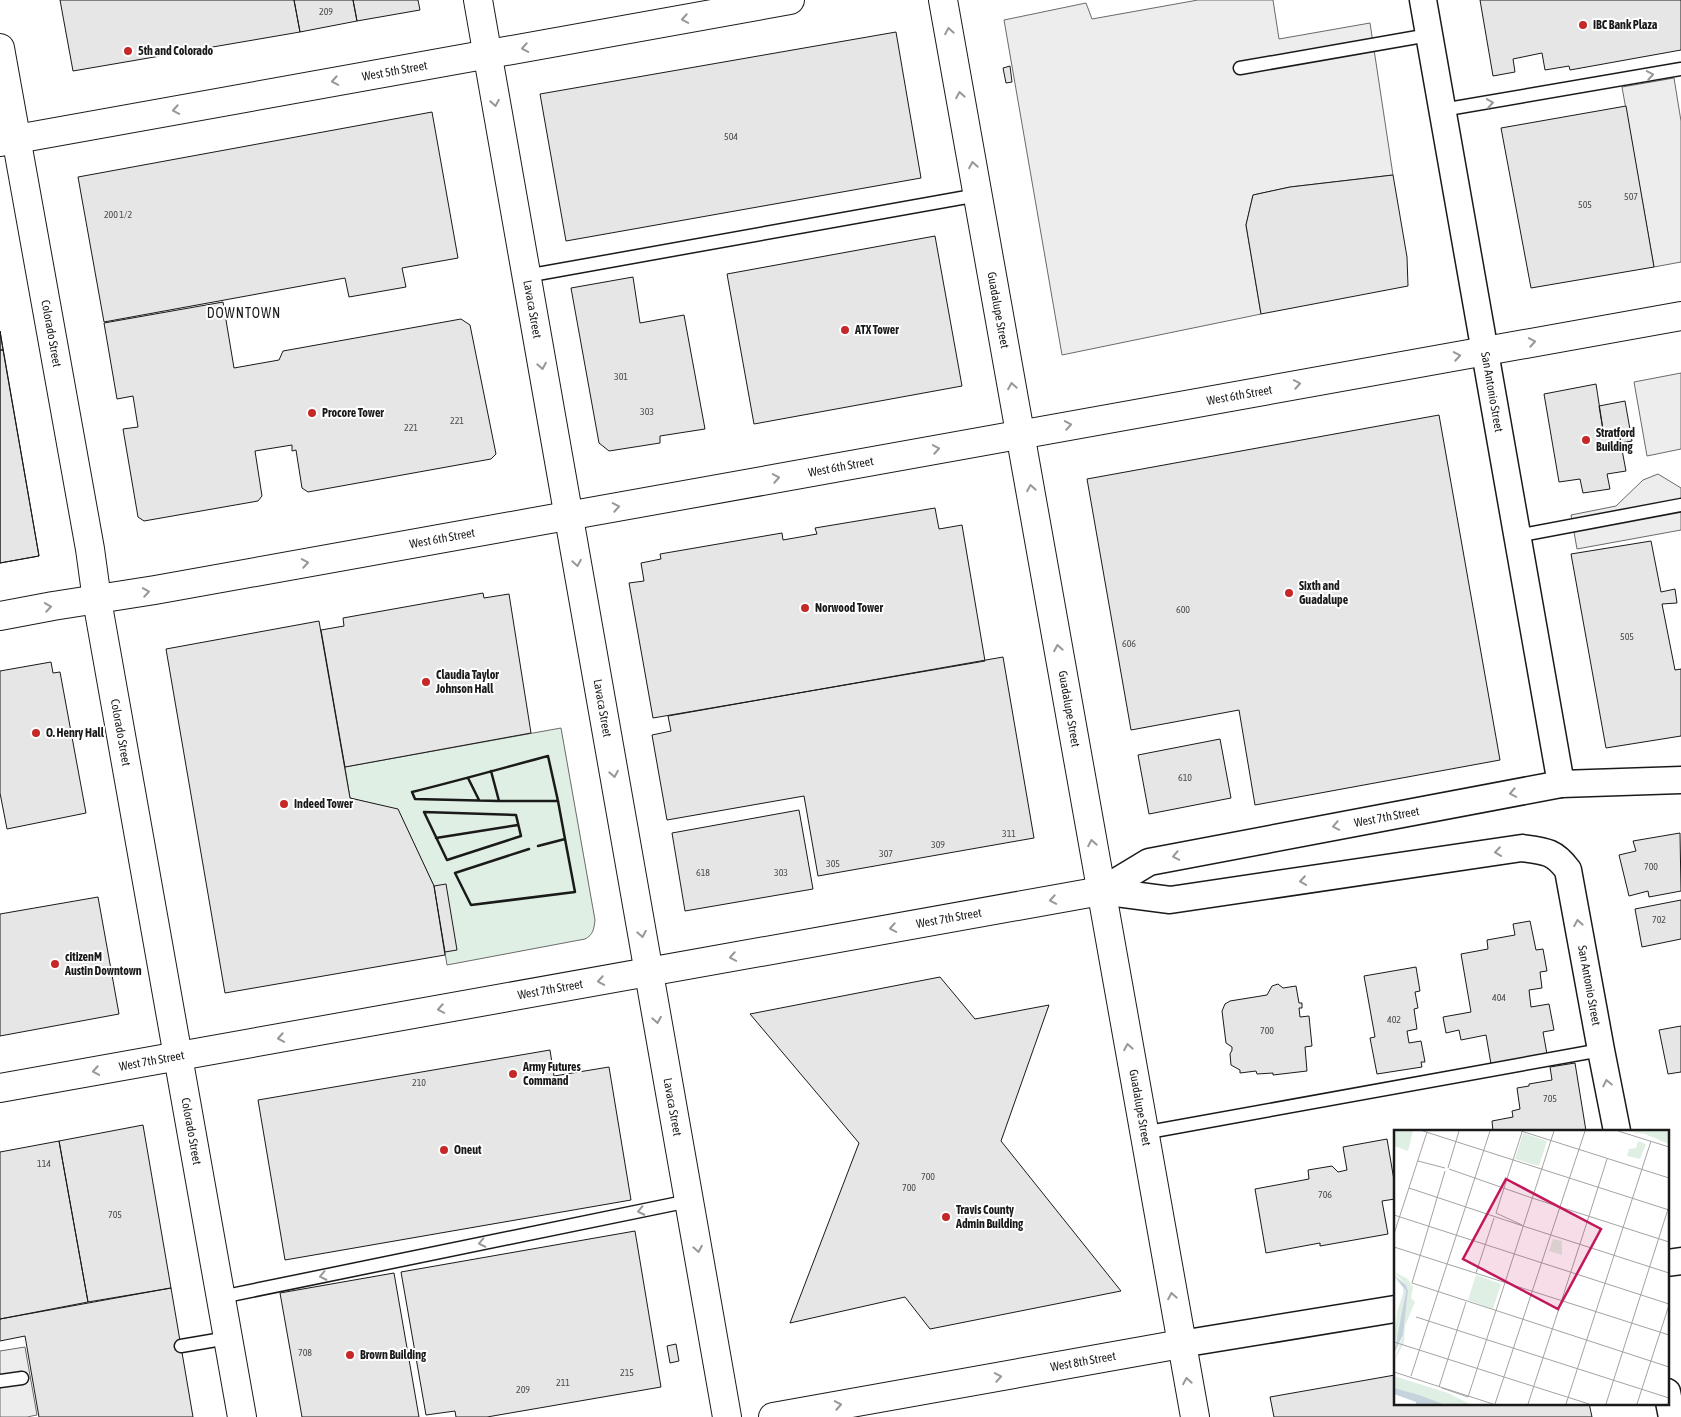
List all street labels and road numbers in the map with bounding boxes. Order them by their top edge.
street label: West 5th Street [361,58,429,84]
street label: Guadalupe Street [985,271,1012,350]
street label: Lavaca Street [520,279,544,340]
street label: Colorado Street [38,299,64,369]
street label: San Antonio Street [1478,351,1506,434]
street label: West 6th Street [1206,382,1274,408]
street label: West 6th Street [807,454,875,480]
street label: West 6th Street [408,526,477,551]
street label: Guadalupe Street [1055,670,1083,749]
street label: Lavaca Street [590,678,615,739]
street label: Colorado Street [108,698,133,768]
street label: West 7th Street [1353,804,1421,830]
street label: West 7th Street [915,905,983,931]
street label: San Antonio Street [1575,944,1603,1027]
street label: West 7th Street [516,977,585,1002]
street label: West 7th Street [118,1048,186,1074]
street label: Guadalupe Street [1126,1068,1154,1147]
street label: Lavaca Street [661,1077,685,1138]
street label: Colorado Street [178,1096,204,1166]
street label: West 8th Street [1049,1349,1117,1374]

